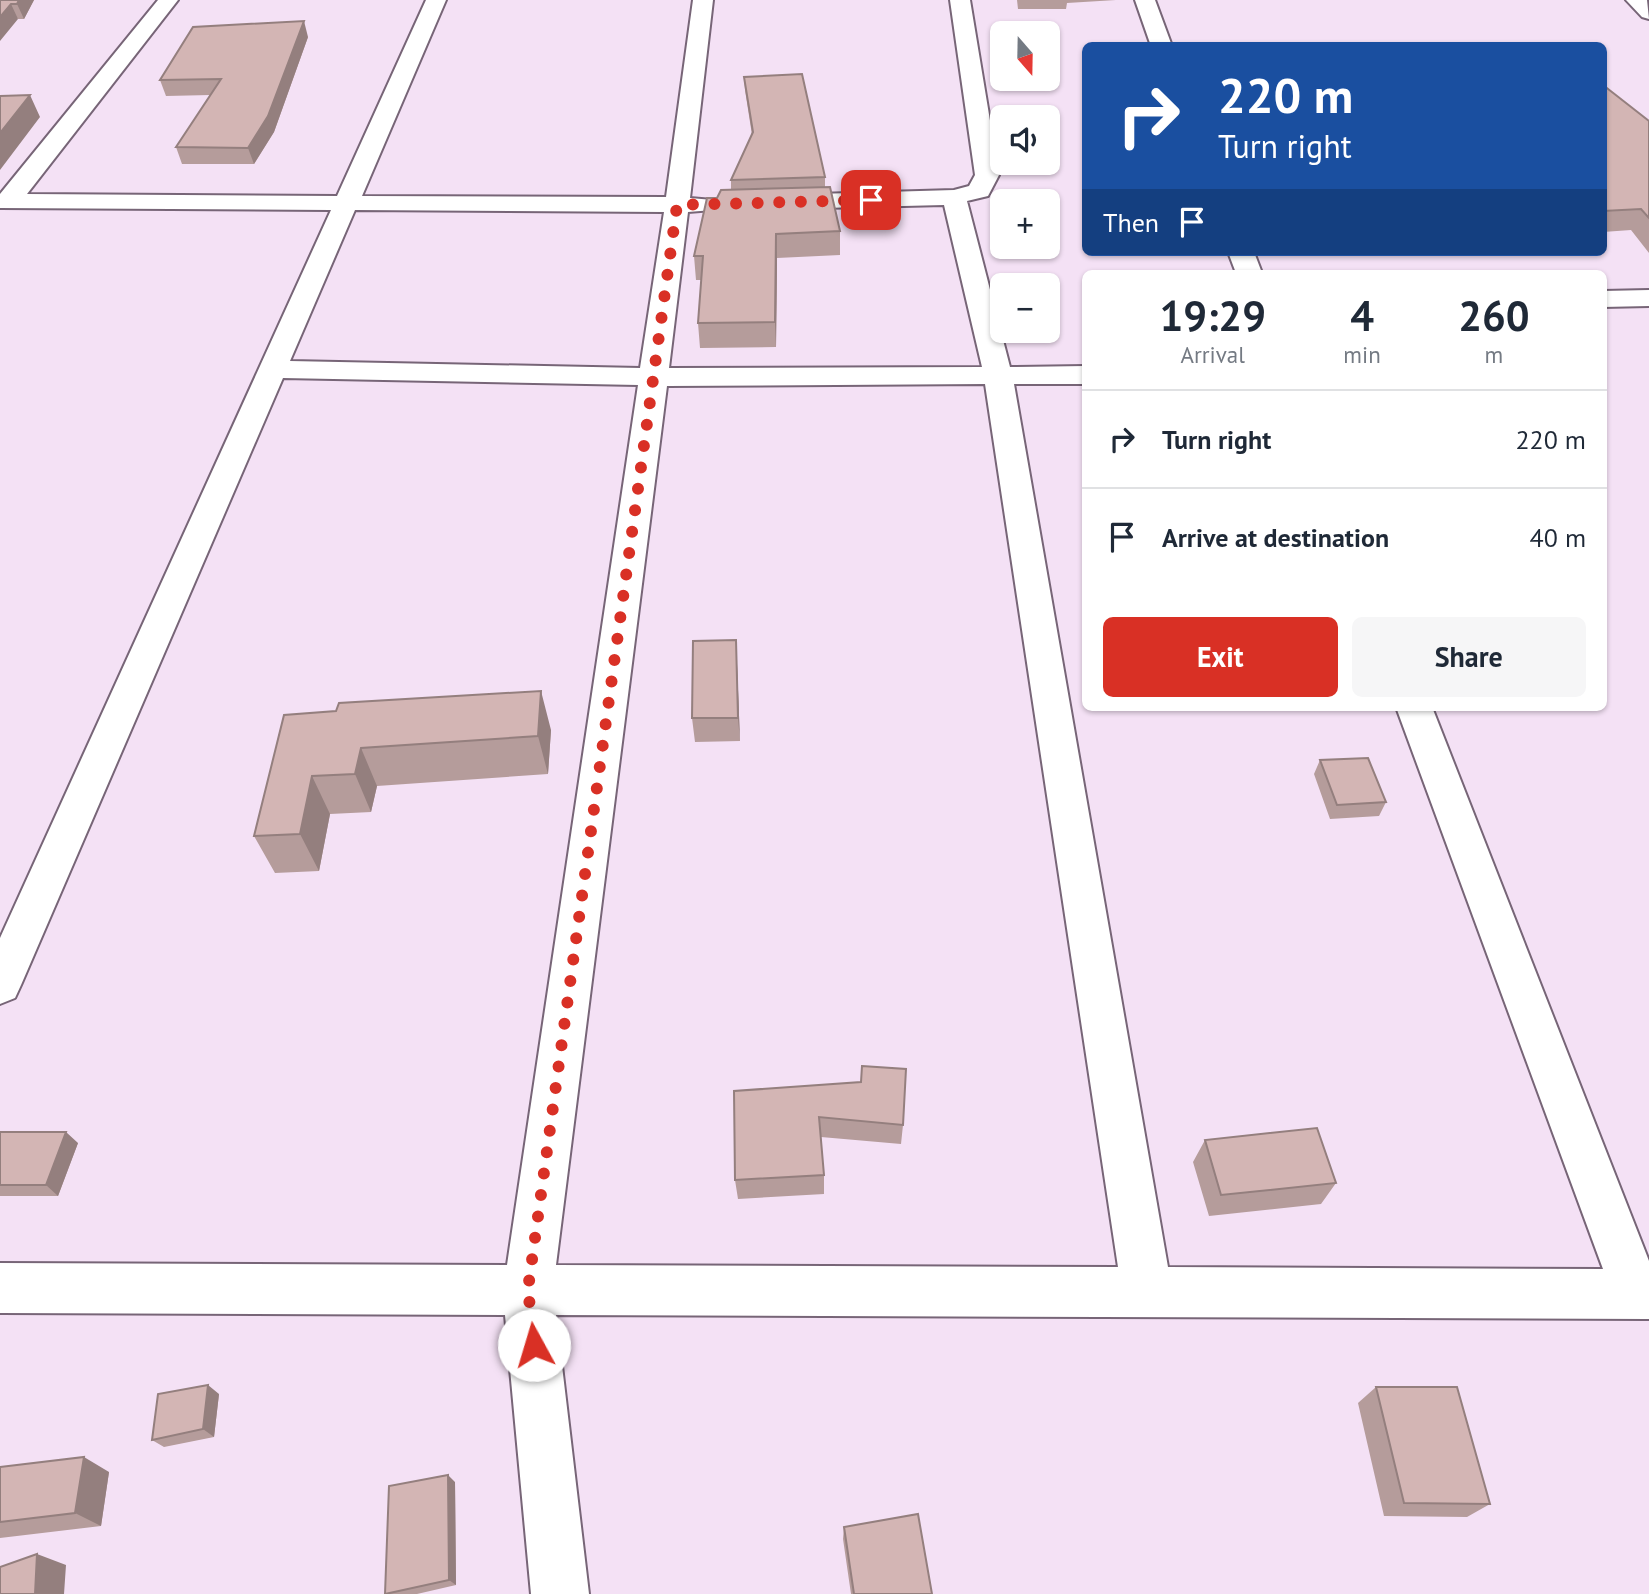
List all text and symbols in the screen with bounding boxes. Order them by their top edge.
north arrow [990,21,1060,91]
map controls [990,21,1060,343]
text: 220 m [1218,63,1353,127]
icon: right [1103,70,1194,161]
button: sound [990,105,1060,175]
text: Turn right [1218,125,1352,167]
pin [841,170,901,230]
icon: arrive [852,181,890,219]
button: + [990,189,1060,259]
icon: arrive [1173,203,1211,241]
text: Then [1103,206,1159,239]
button: − [990,273,1060,343]
text: 19:29 [1159,288,1266,343]
text: 4 [1350,288,1374,343]
text: 260 [1458,288,1530,343]
text: Arrival [1180,340,1245,369]
text: min [1343,340,1381,369]
text: m [1485,340,1503,369]
icon: right [1103,420,1141,458]
text: Turn right [1162,423,1271,456]
text: 220 m [1515,423,1586,456]
icon: arrive [1103,518,1141,556]
text: Arrive at destination [1162,521,1389,554]
text: 40 m [1530,521,1586,554]
button: Exit [1103,617,1338,697]
button: Share [1352,617,1586,697]
position arrow [497,1308,571,1382]

